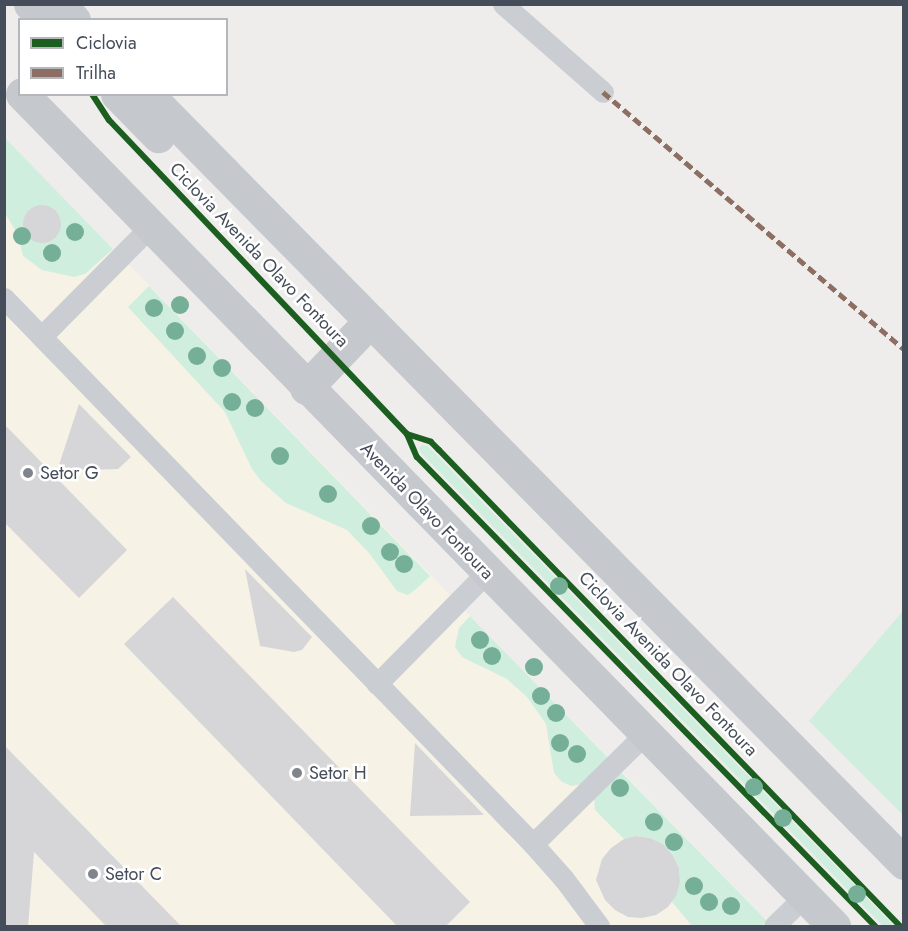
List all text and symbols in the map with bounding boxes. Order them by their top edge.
legend [18,18,228,96]
text: Ciclovia [76,30,137,56]
text: Trilha [76,60,116,86]
street label: Ciclovia Avenida Olavo Fontoura [165,158,353,352]
street label: Avenida Olavo Fontoura [356,438,498,584]
place label: Setor G [40,462,99,484]
marker: Setor G [21,466,35,480]
street label: Ciclovia Avenida Olavo Fontoura [574,567,762,761]
place label: Setor H [309,762,367,784]
marker: Setor H [290,766,304,780]
place label: Setor C [105,863,162,885]
marker: Setor C [86,867,100,881]

